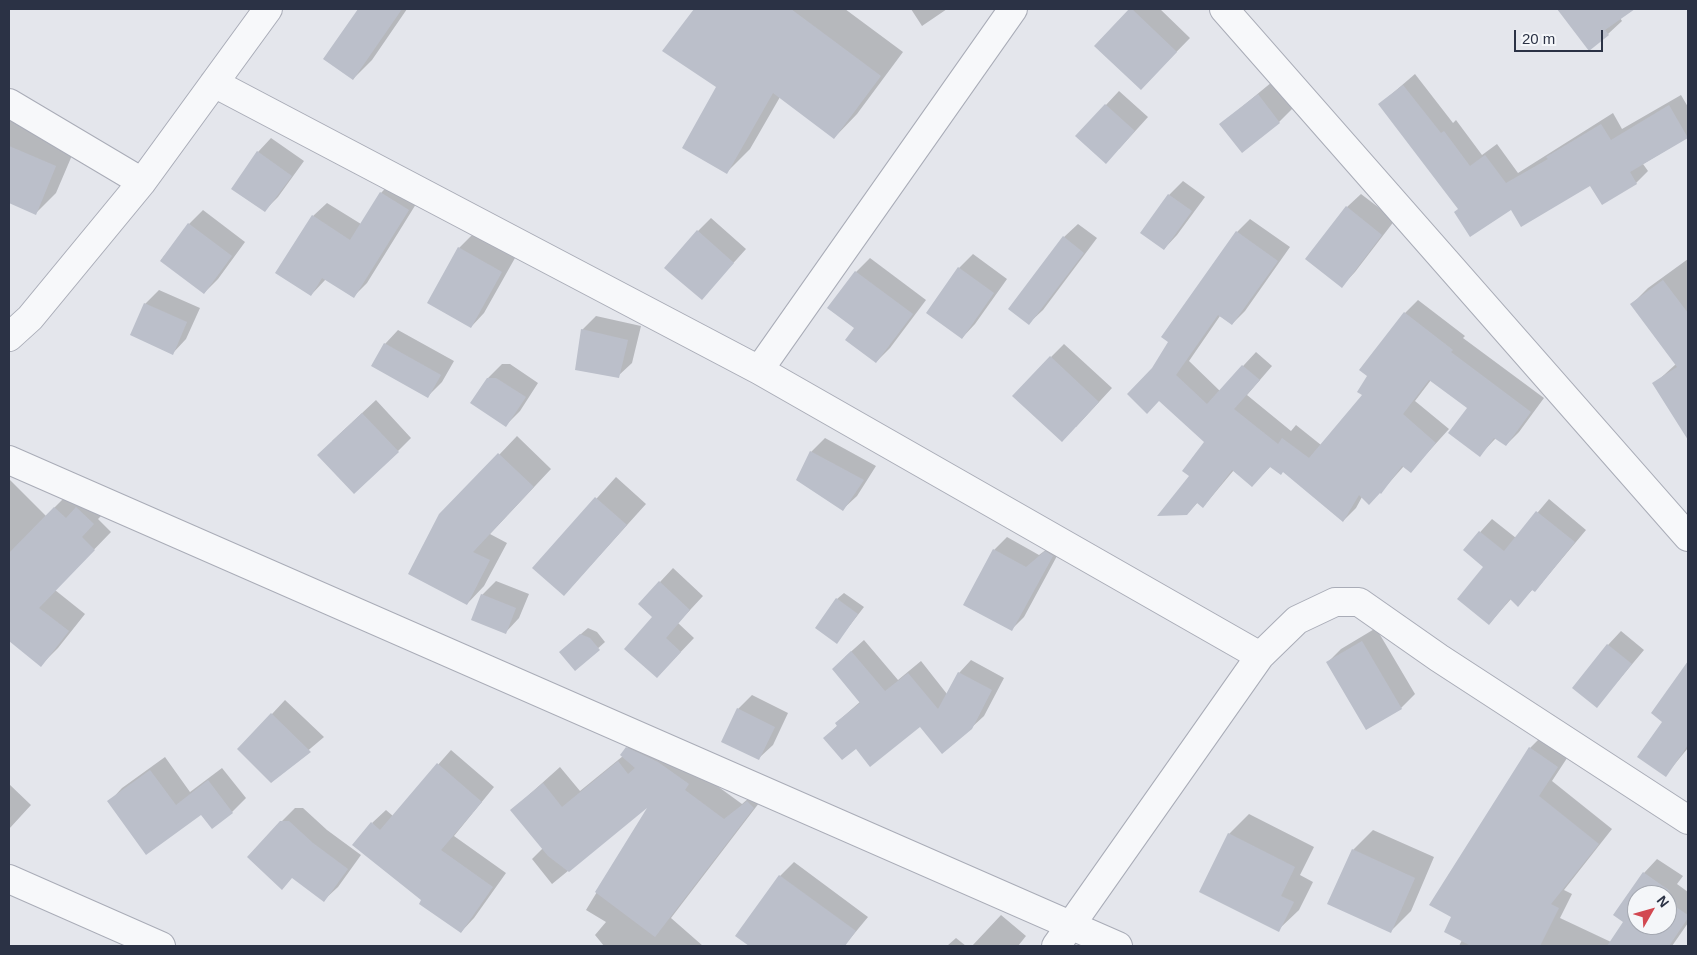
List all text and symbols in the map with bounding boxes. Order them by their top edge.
scale bar [1517,20,1606,52]
text: 20 m [1522,30,1555,47]
north arrow [1627,885,1677,935]
text: N [1654,892,1672,910]

